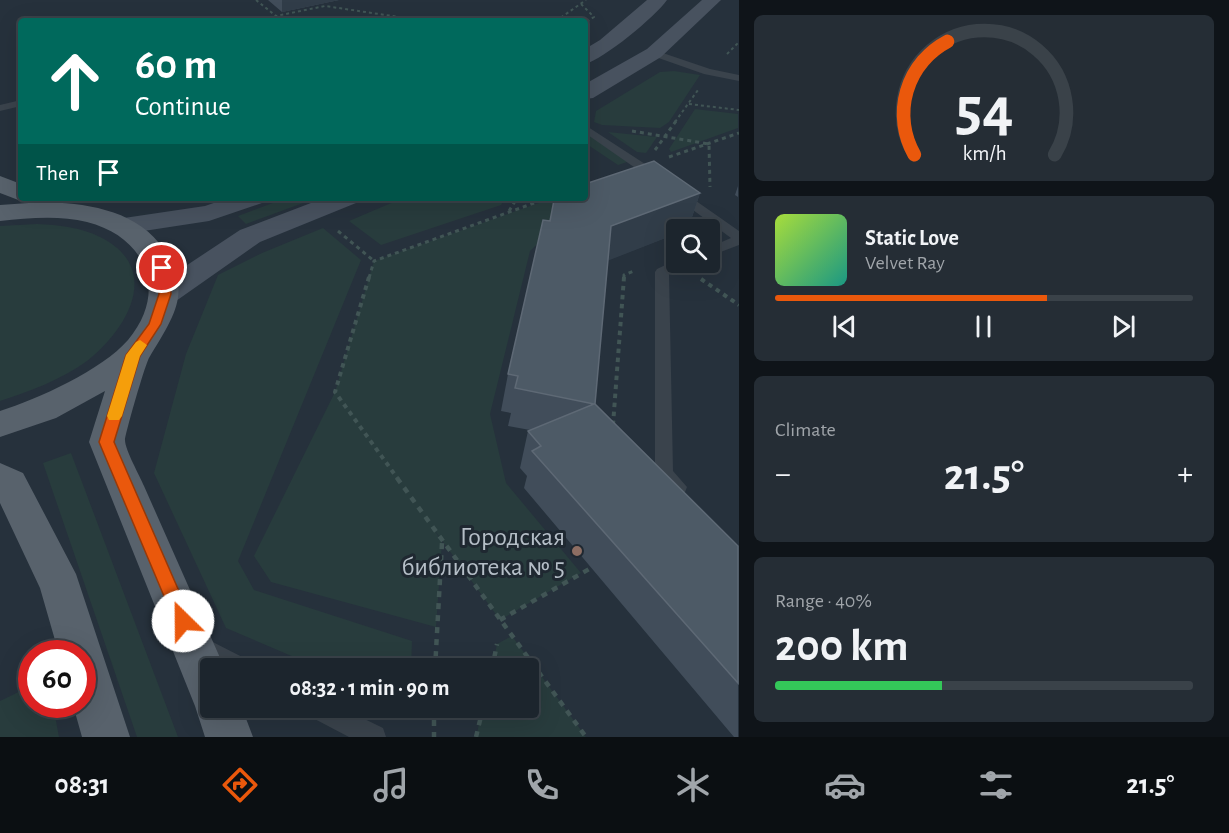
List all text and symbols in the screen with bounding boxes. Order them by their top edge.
icon: ahead [36,42,114,120]
text: 60 m [135,44,217,86]
text: 54 [955,79,1013,141]
text: Continue [135,93,231,120]
text: km/h [962,143,1006,164]
icon: arrive [92,156,125,189]
text: Then [36,162,80,184]
map controls [666,219,720,273]
button: search [666,219,720,273]
text: Static Love [865,227,959,249]
pin [136,242,187,293]
icon: arrive [145,251,178,284]
text: Velvet Ray [865,253,945,273]
icon: previous [828,310,861,343]
icon: pause [967,310,1000,343]
icon: next [1107,310,1140,343]
text: Climate [775,420,836,440]
text: 21.5° [944,453,1024,498]
text: − [775,458,791,491]
text: + [1177,458,1193,491]
place label: Городская библиотека № 5 [402,524,565,580]
marker: Городская библиотека № 5 [570,544,584,558]
position arrow [151,589,215,653]
text: Range · 40% [775,591,872,611]
text: 200 km [775,624,908,669]
speed limit sign: 60 [18,640,96,718]
text: 08:32 · 1 min · 90 m [289,677,450,699]
icon: directions [219,764,261,806]
icon: music [370,764,412,806]
icon: phone [521,764,563,806]
icon: climate [672,764,714,806]
icon: car [824,764,866,806]
icon: filters [975,764,1017,806]
text: 08:31 [55,771,110,798]
text: 21.5° [1126,771,1174,798]

